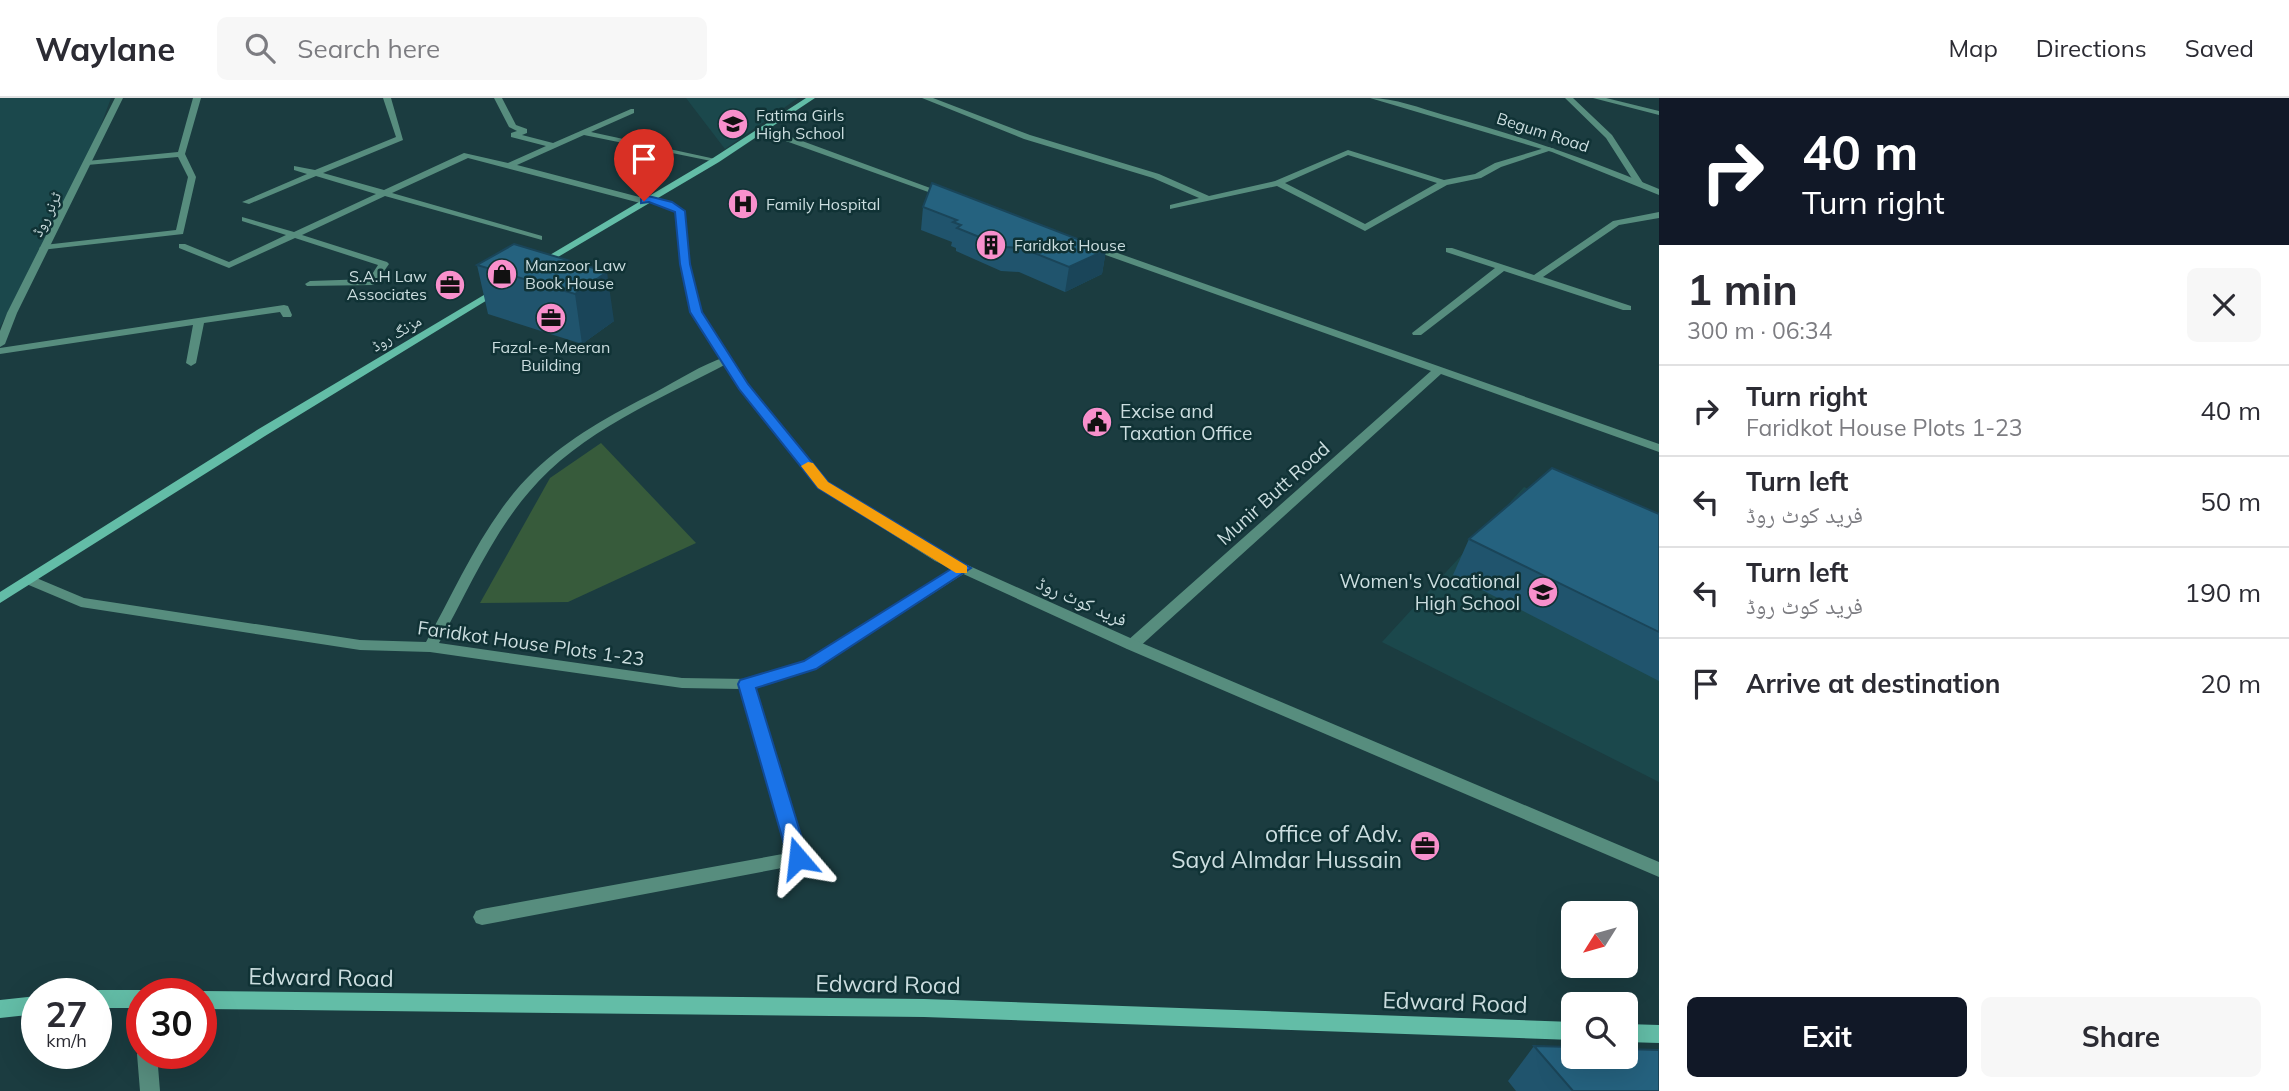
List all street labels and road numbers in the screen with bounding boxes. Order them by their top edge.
street label: Begum Road [1494,108,1592,156]
street label: ٹرنر روڈ [27,188,65,240]
street label: مزنگ روڈ [367,310,425,356]
street label: Munir Butt Road [1212,436,1334,550]
street label: فرید کوٹ روڈ [1033,570,1131,632]
street label: Faridkot House Plots 1-23 [416,615,646,671]
street label: Edward Road [248,961,394,993]
street label: Edward Road [815,968,961,1000]
street label: Edward Road [1382,985,1528,1019]

